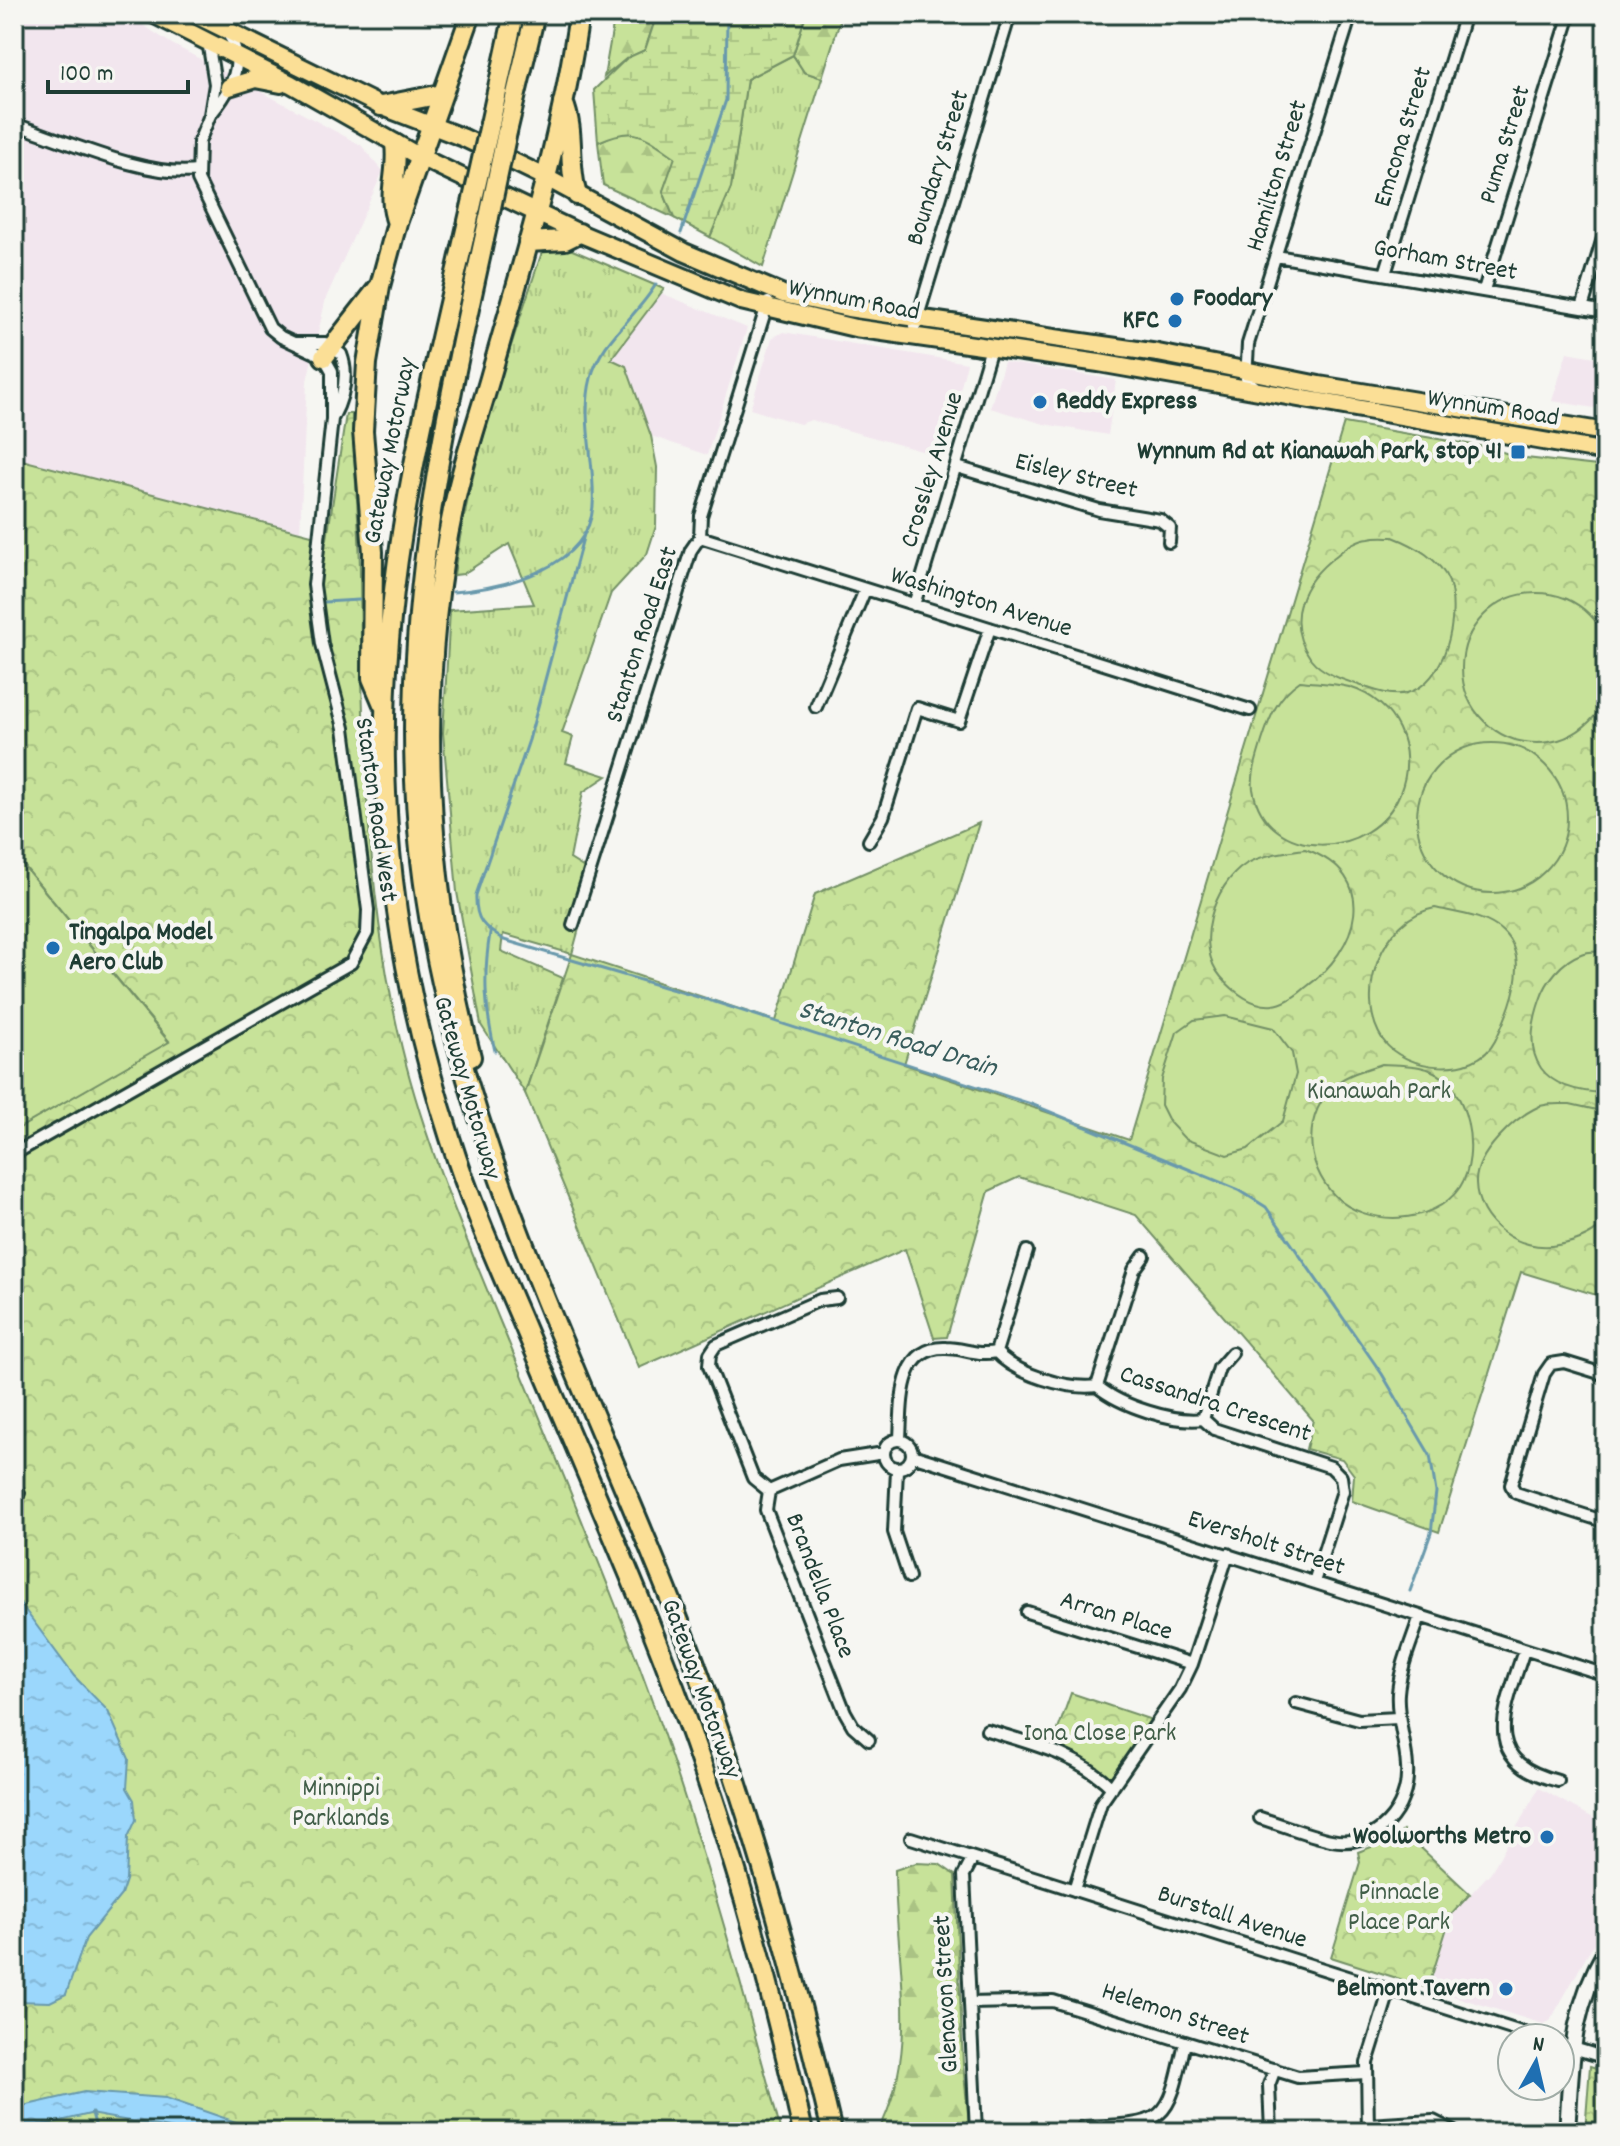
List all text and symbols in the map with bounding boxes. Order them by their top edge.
scale bar [48,44,188,94]
text: 100 m [60,58,113,92]
street label: Emcona Street [1365,62,1443,212]
street label: Puma Street [1470,81,1542,209]
street label: Boundary Street [898,85,980,250]
street label: Hamilton Street [1237,95,1319,256]
street label: Gorham Street [1370,230,1520,292]
street label: Wynnum Road [785,270,923,332]
place label: Foodary [1193,281,1274,318]
marker: Foodary [1168,290,1186,308]
place label: KFC [1123,303,1159,340]
marker: KFC [1166,312,1184,330]
street label: Gateway Motorway [355,354,427,547]
street label: Wynnum Road [1424,380,1562,438]
place label: Reddy Express [1056,384,1197,421]
street label: Crossley Avenue [892,388,974,552]
marker: Reddy Express [1031,393,1049,411]
place label: Wynnum Rd at Kianawah Park, stop 41 [1137,434,1502,471]
marker: Wynnum Rd at Kianawah Park, stop 41 [1509,443,1527,461]
street label: Eisley Street [1011,444,1141,510]
street label: Stanton Road East [597,542,689,728]
street label: Washington Avenue [886,558,1076,648]
street label: Stanton Road West [344,715,406,905]
place label: Tingalpa Model Aero Club [69,915,214,982]
marker: Tingalpa Model Aero Club [44,939,62,957]
street label: Gateway Motorway [422,992,510,1184]
water label: Stanton Road Drain [793,992,1002,1091]
park label: Kianawah Park [1307,1074,1451,1111]
street label: Cassandra Crescent [1114,1357,1316,1454]
street label: Eversholt Street [1183,1501,1350,1587]
street label: Brandella Place [774,1508,864,1664]
street label: Arran Place [1055,1582,1177,1652]
street label: Gateway Motorway [650,1594,750,1785]
park label: Iona Close Park [1023,1716,1177,1753]
park label: Minnippi Parklands [292,1771,390,1838]
place label: Woolworths Metro [1353,1819,1531,1856]
marker: Woolworths Metro [1538,1828,1556,1846]
park label: Pinnacle Place Park [1348,1875,1450,1942]
street label: Burstall Avenue [1152,1876,1312,1960]
street label: Glenavon Street [924,1913,970,2074]
place label: Belmont Tavern [1337,1971,1490,2008]
street label: Helemon Street [1097,1974,1254,2056]
marker: Belmont Tavern [1497,1980,1515,1998]
north arrow [1496,2022,1576,2102]
text: N [1531,2030,1546,2062]

